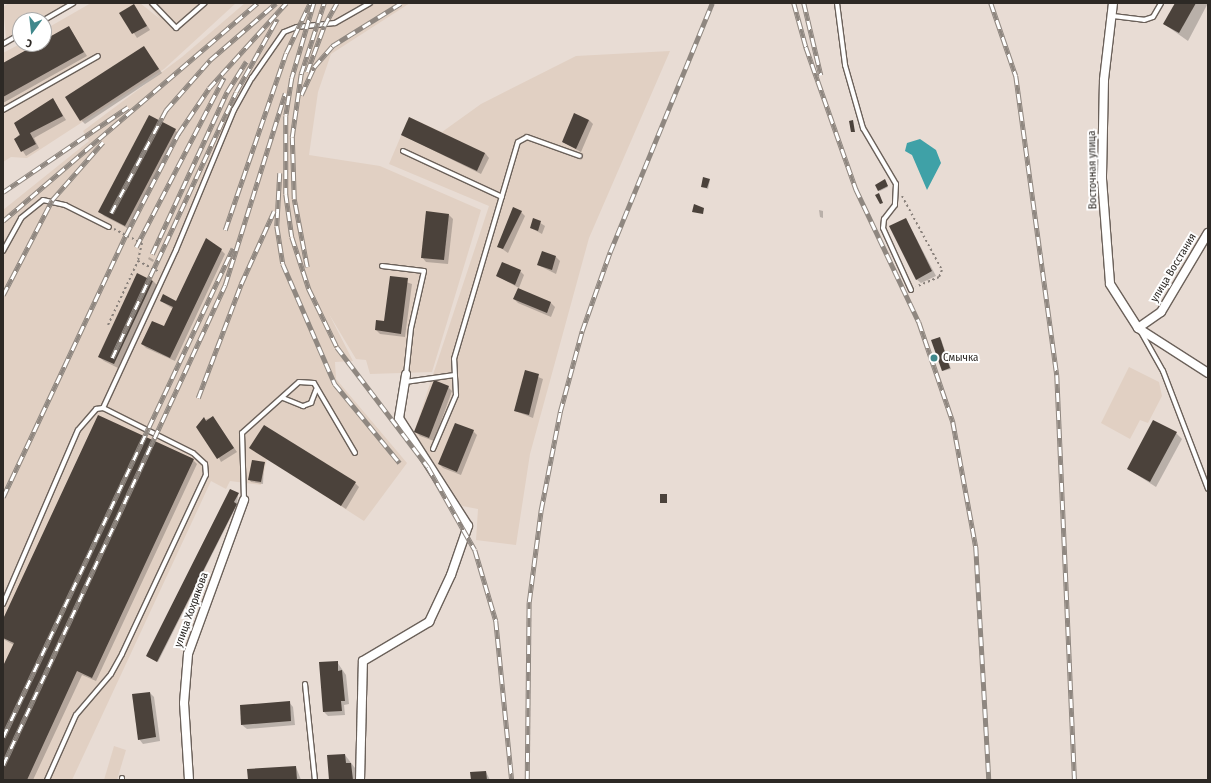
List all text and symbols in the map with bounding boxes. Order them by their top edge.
north arrow [12,12,52,52]
text: С [25,36,33,50]
street label: Восточная улица [1086,131,1100,209]
street label: улица Восстания [1148,231,1200,305]
place label: Смычка [943,351,978,365]
marker: Смычка [928,352,940,364]
street label: улица Хохрякова [172,571,212,649]

